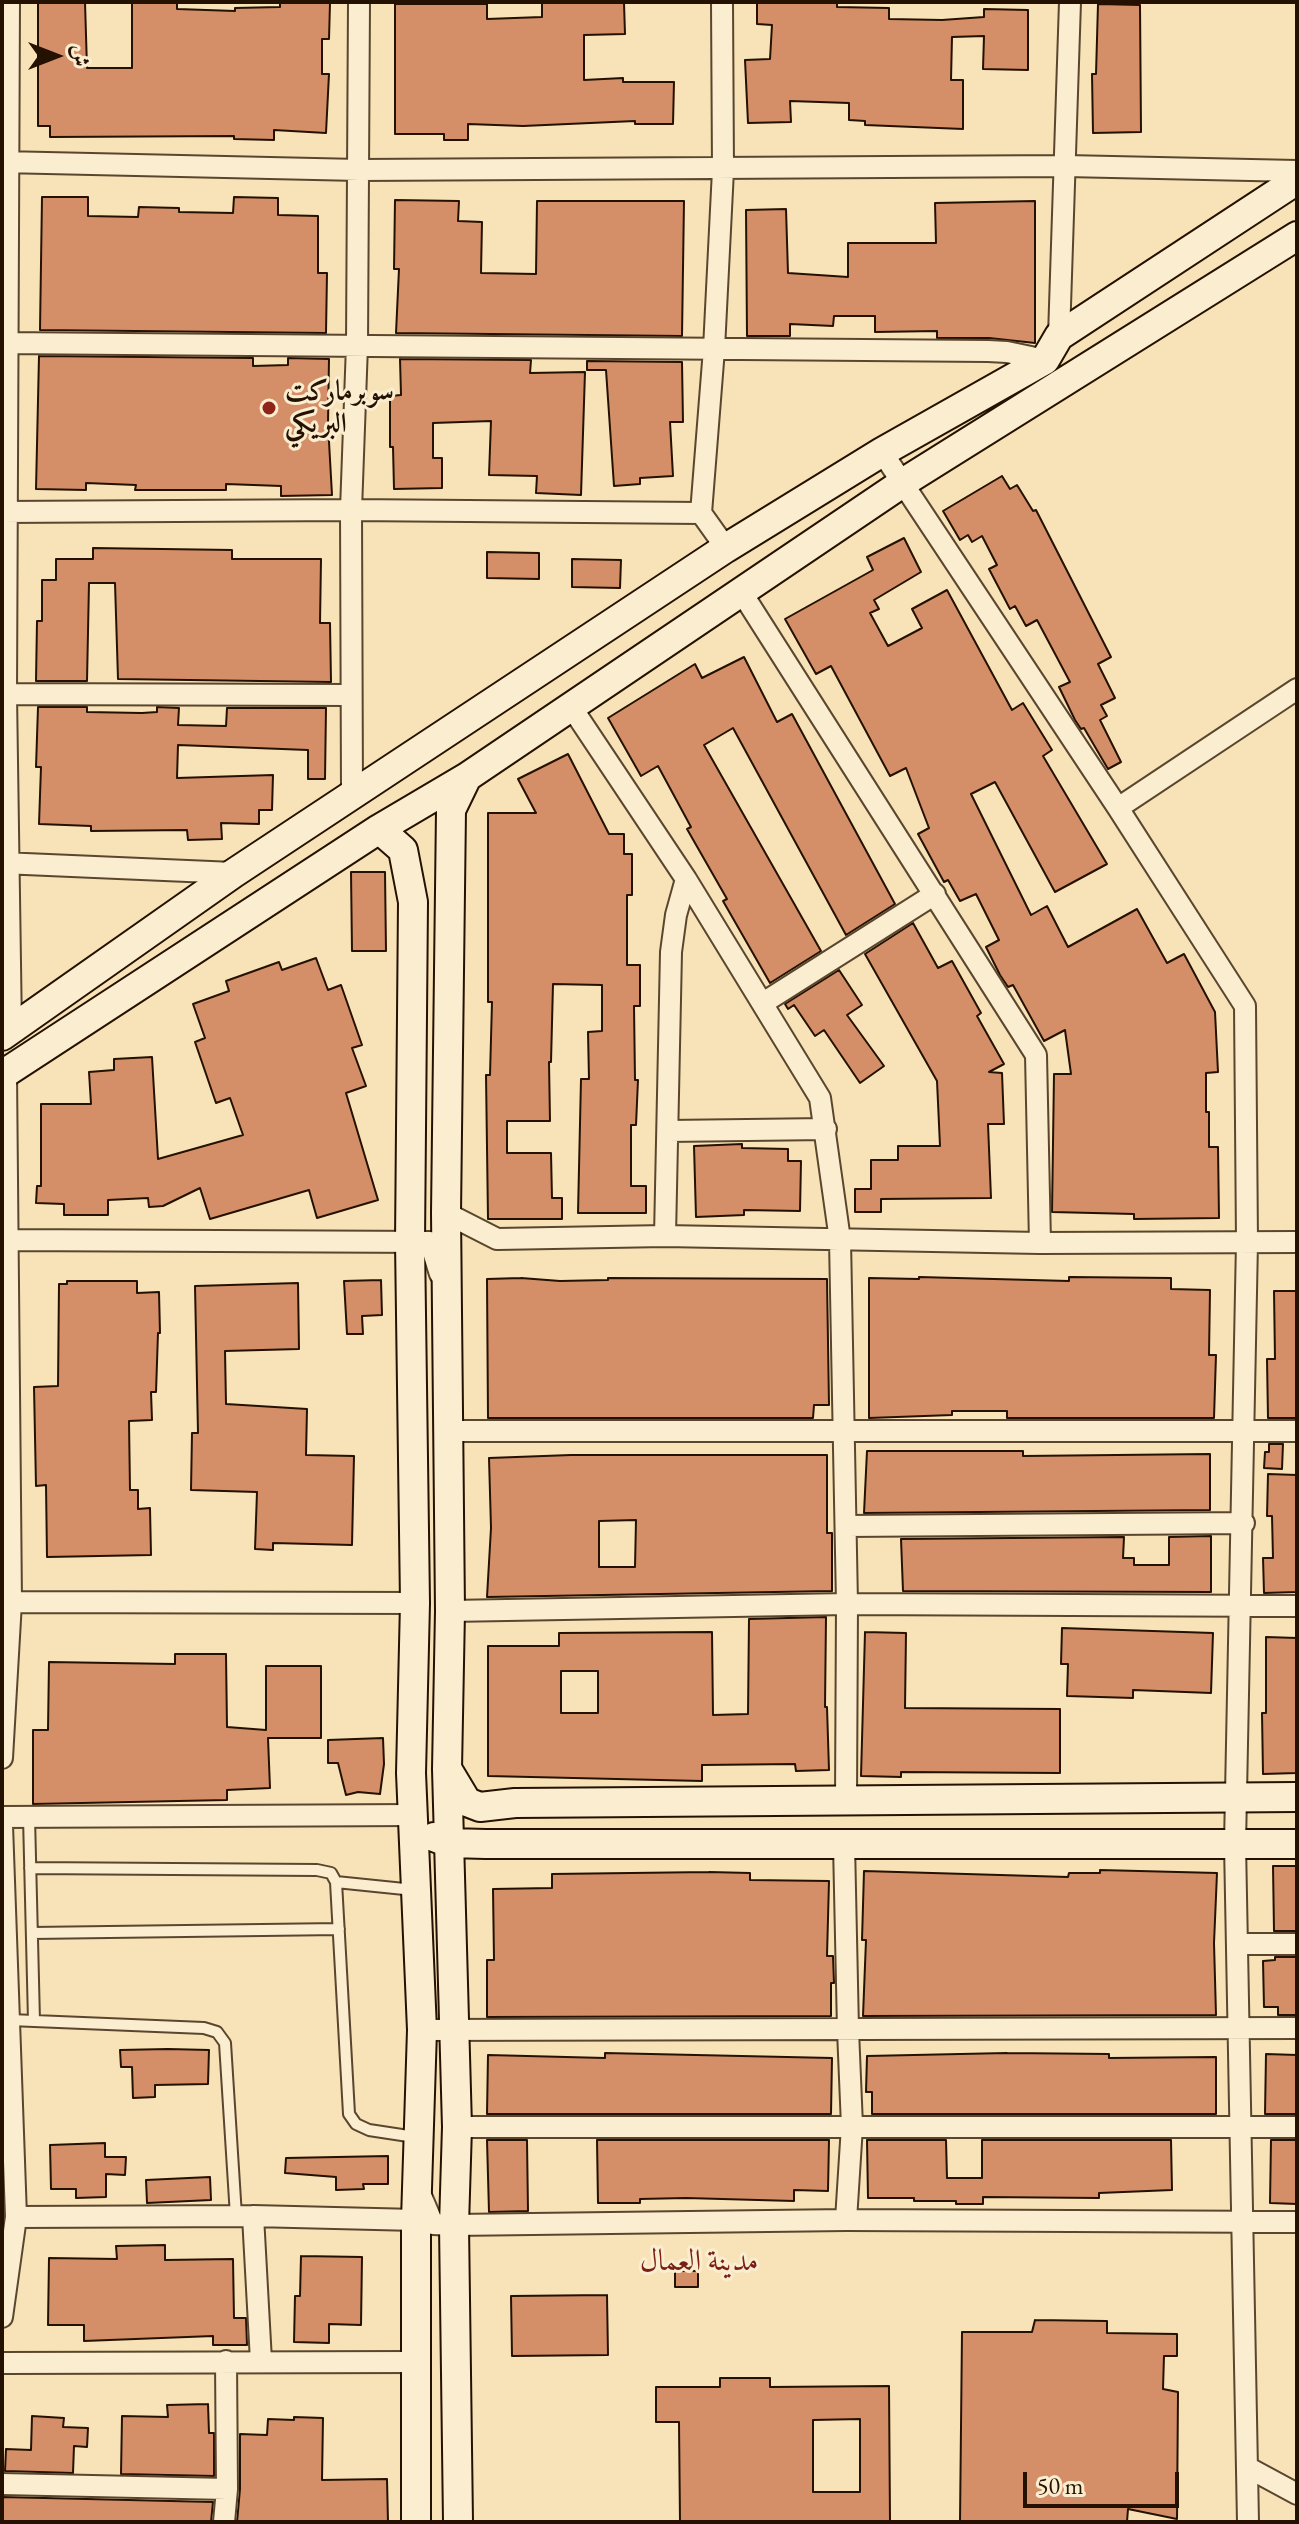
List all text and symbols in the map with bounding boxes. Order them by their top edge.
north arrow [16,16,96,96]
text: ش [66,45,95,67]
place label: سوبرماركت البريكي [285,375,394,441]
marker: سوبرماركت البريكي [260,399,278,417]
district label: مدينة العمال [640,2244,758,2280]
scale bar [1027,2456,1183,2506]
text: 50 m [1037,2470,1084,2501]

